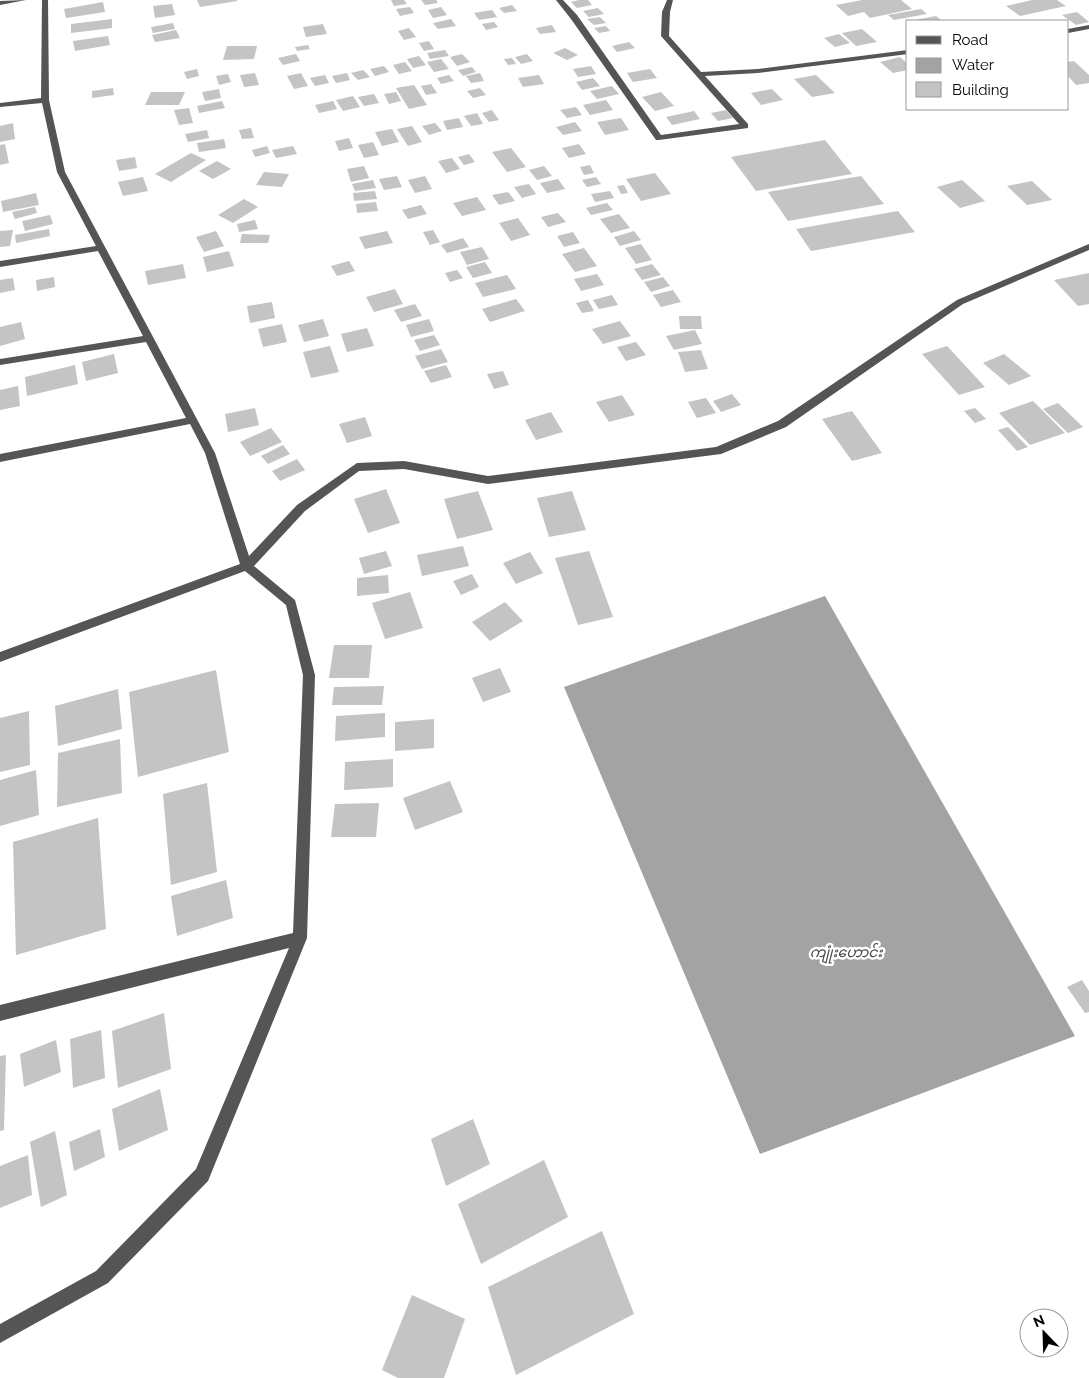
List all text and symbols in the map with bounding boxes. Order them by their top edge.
legend [906,20,1069,110]
text: Road [952,31,988,49]
text: Water [952,56,995,74]
text: Building [952,81,1009,99]
water label: ကျုံးဟောင်း [810,942,883,964]
north arrow [1019,1308,1069,1358]
text: N [1031,1312,1047,1330]

